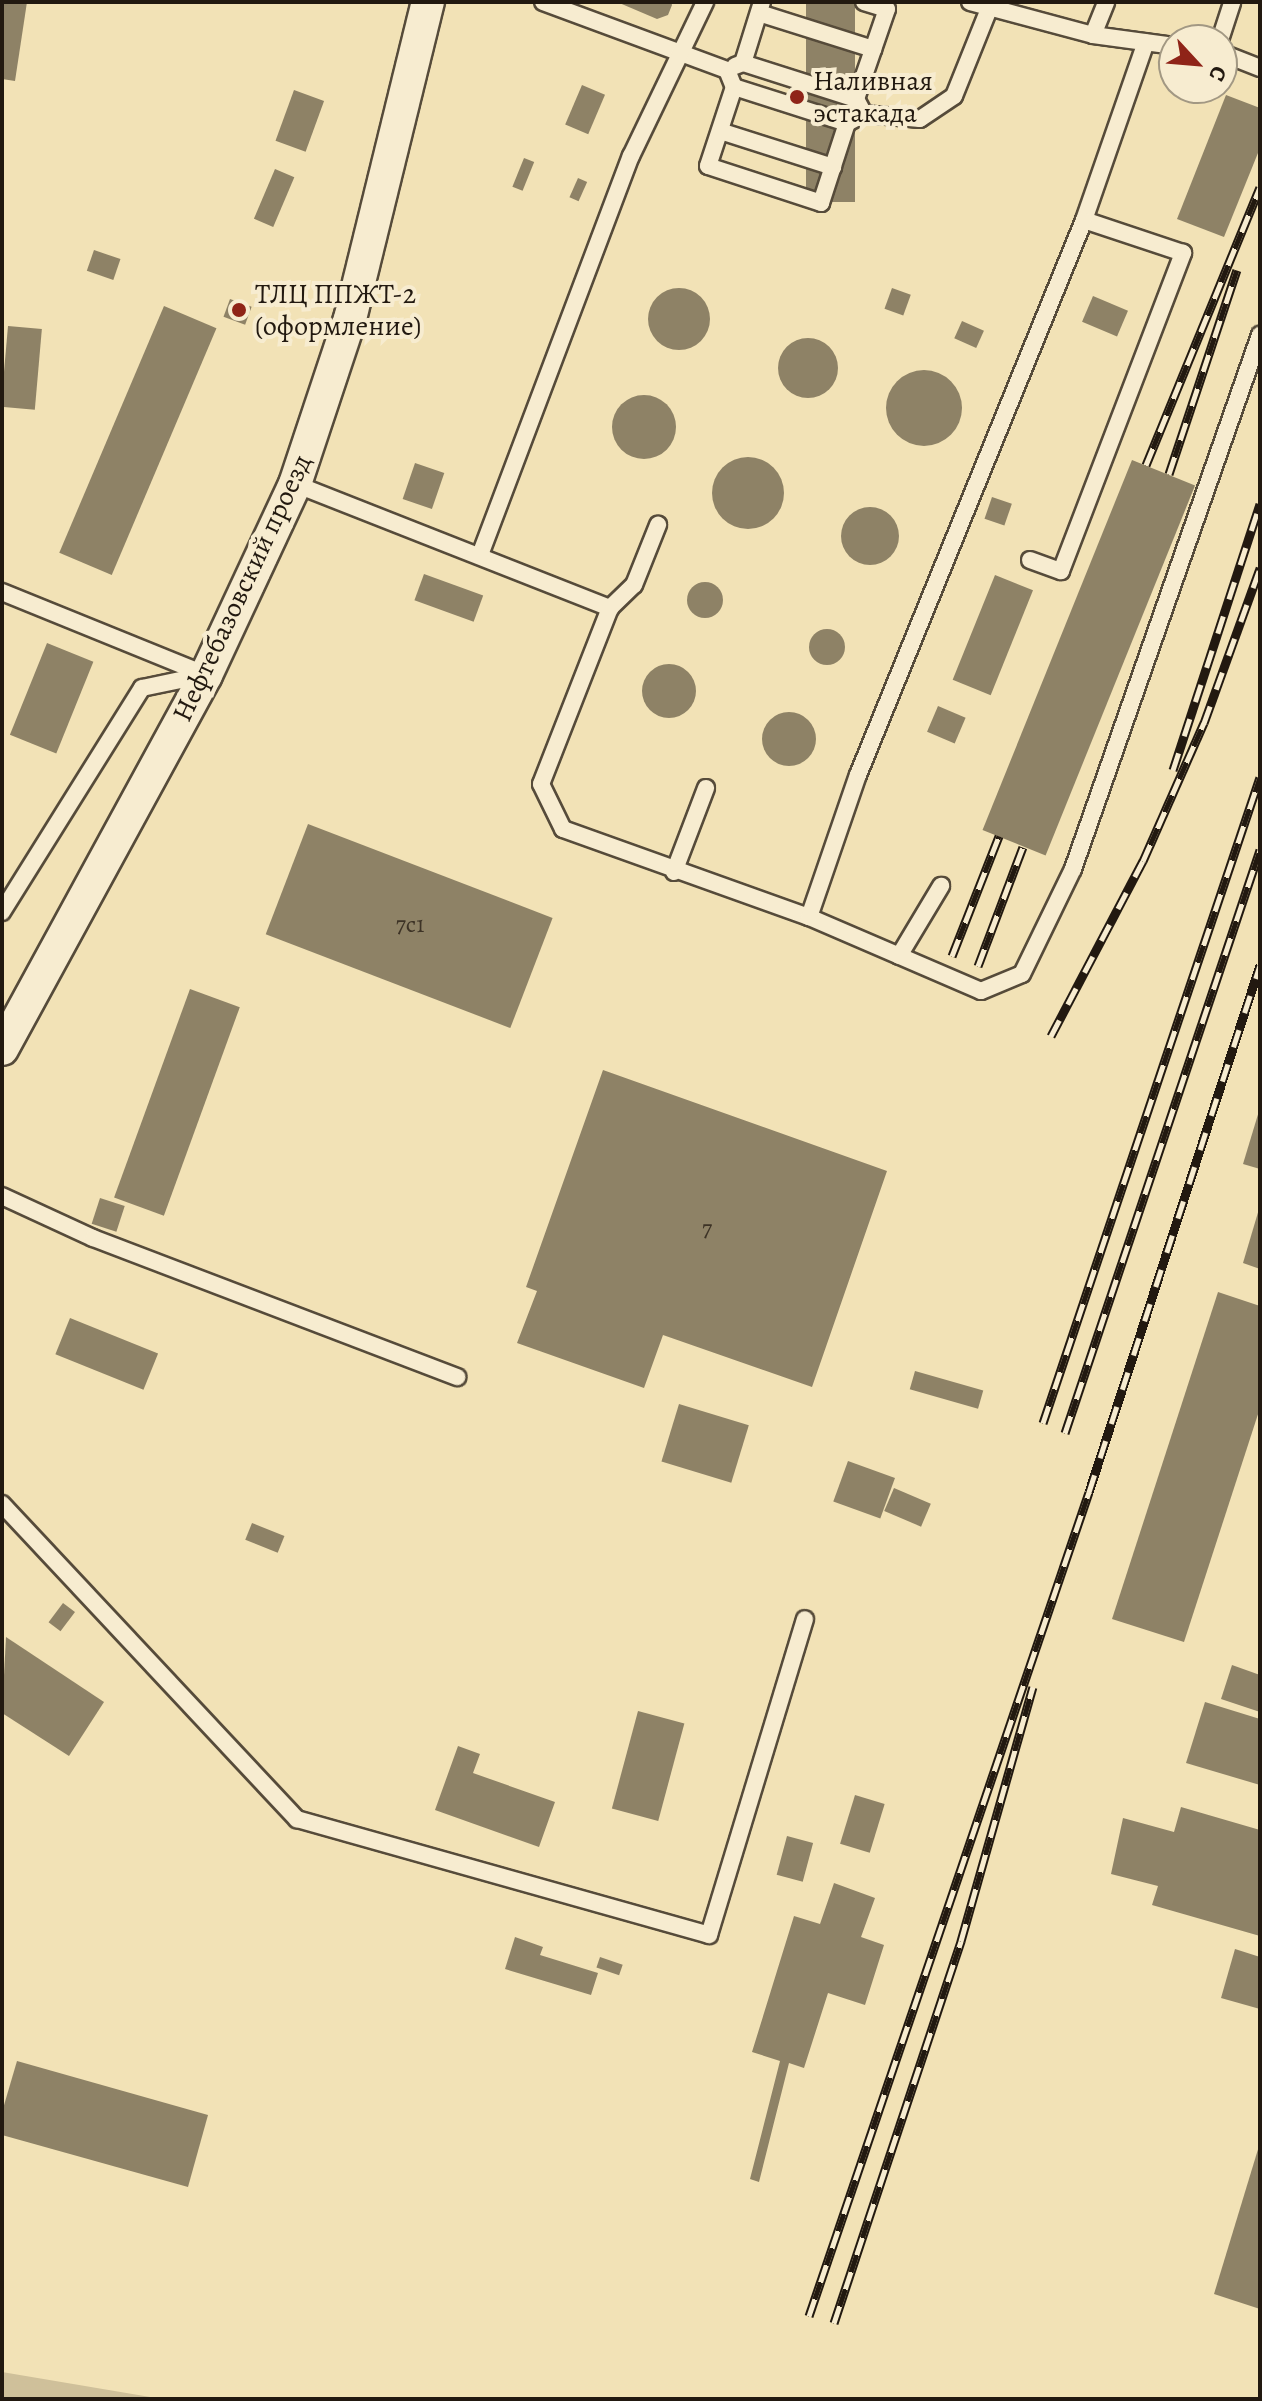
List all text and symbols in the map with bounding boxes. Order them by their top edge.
north arrow [1158,24,1238,104]
text: С [1201,61,1234,86]
place label: Наливная эстакада [813,64,933,130]
marker: Наливная эстакада [788,88,806,106]
place label: ТЛЦ ППЖТ-2 (оформление) [255,277,421,343]
marker: ТЛЦ ППЖТ-2 (оформление) [230,301,248,319]
street label: Нефтебазовский проезд [165,449,319,727]
house number: 7с1 [396,911,424,939]
house number: 7 [702,1215,712,1243]

